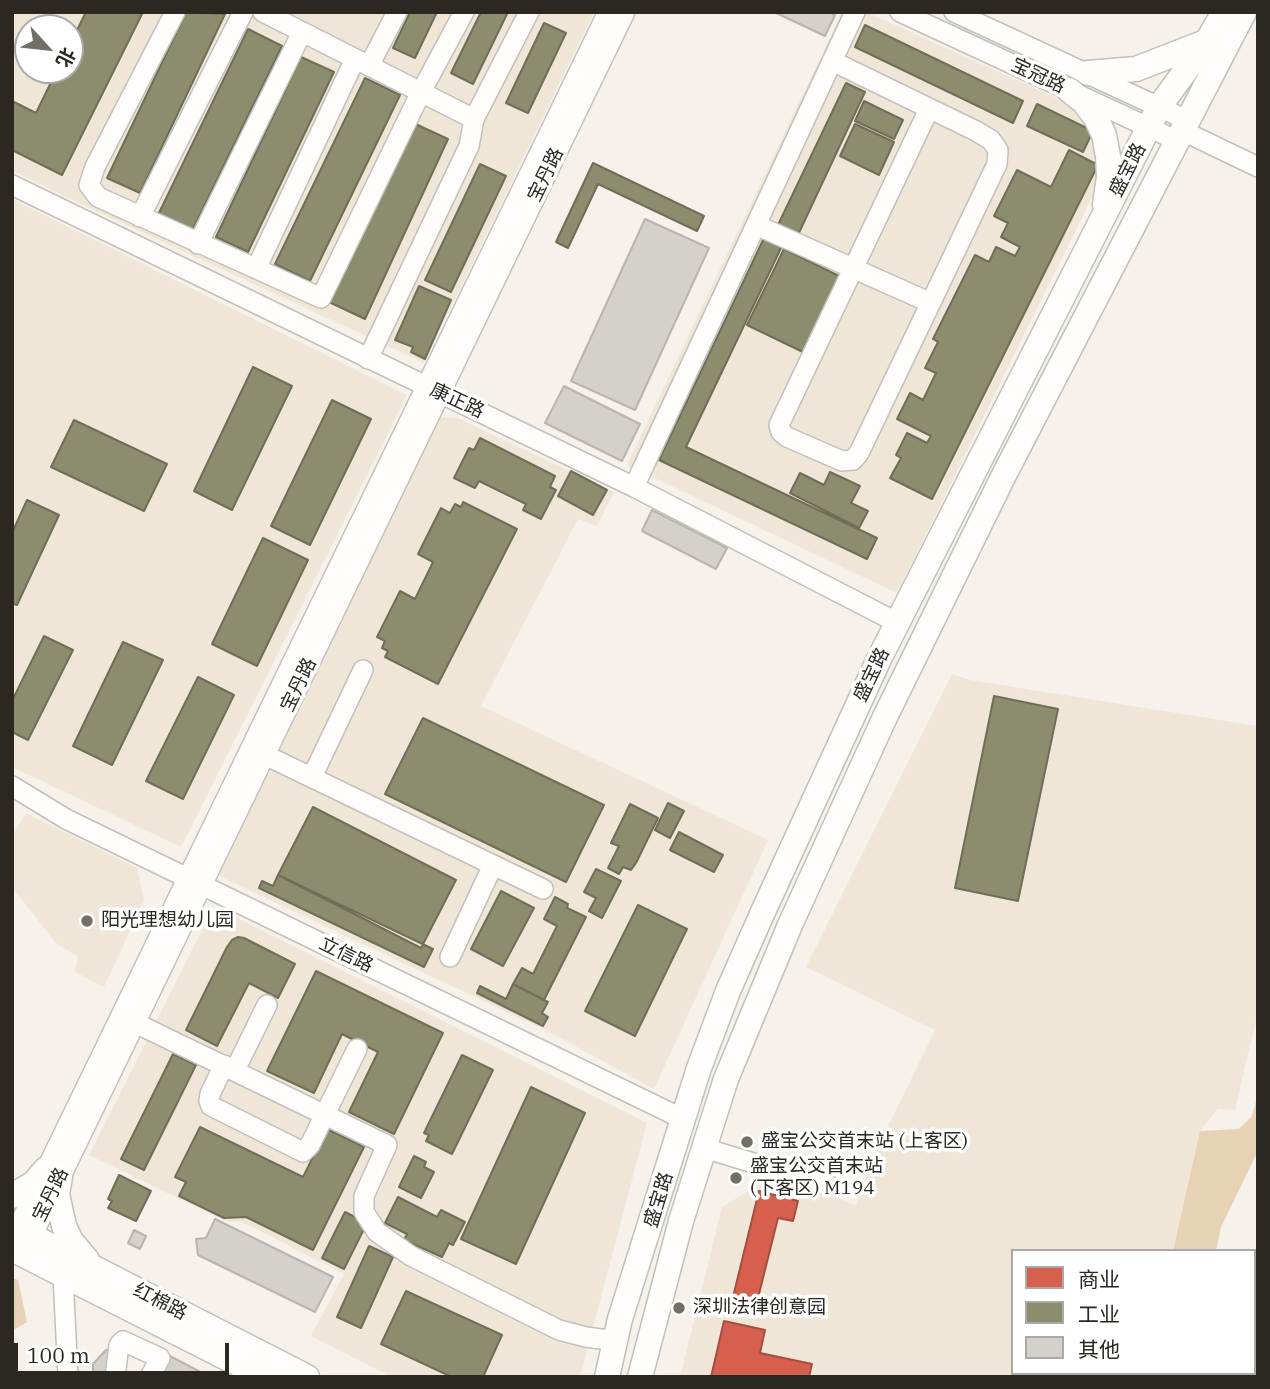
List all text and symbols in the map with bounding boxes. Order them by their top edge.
north arrow [14,14,84,84]
text: 北 [51,44,81,72]
street label: 宝冠路 [1007,54,1069,98]
street label: 盛宝路 [1105,139,1151,201]
street label: 宝丹路 [523,144,569,206]
street label: 康正路 [426,379,488,423]
street label: 盛宝路 [849,644,895,706]
street label: 宝丹路 [276,654,322,716]
place label: 阳光理想幼儿园 [101,910,234,932]
marker: 阳光理想幼儿园 [79,913,95,929]
street label: 立信路 [315,932,377,978]
place label: 盛宝公交首末站 (上客区) [761,1131,968,1153]
marker: 盛宝公交首末站 (上客区) [739,1134,755,1150]
place label: 盛宝公交首末站 (下客区) M194 [750,1156,883,1200]
street label: 宝丹路 [28,1164,74,1226]
street label: 盛宝路 [640,1169,678,1231]
marker: 盛宝公交首末站 (下客区) M194 [728,1170,744,1186]
legend [1011,1249,1256,1375]
text: 商业 [1078,1265,1120,1293]
street label: 红棉路 [129,1279,191,1325]
place label: 深圳法律创意园 [693,1297,826,1319]
marker: 深圳法律创意园 [671,1300,687,1316]
text: 工业 [1078,1300,1120,1328]
scale bar [18,1330,233,1374]
text: 其他 [1078,1335,1120,1363]
text: 100 m [27,1341,90,1369]

